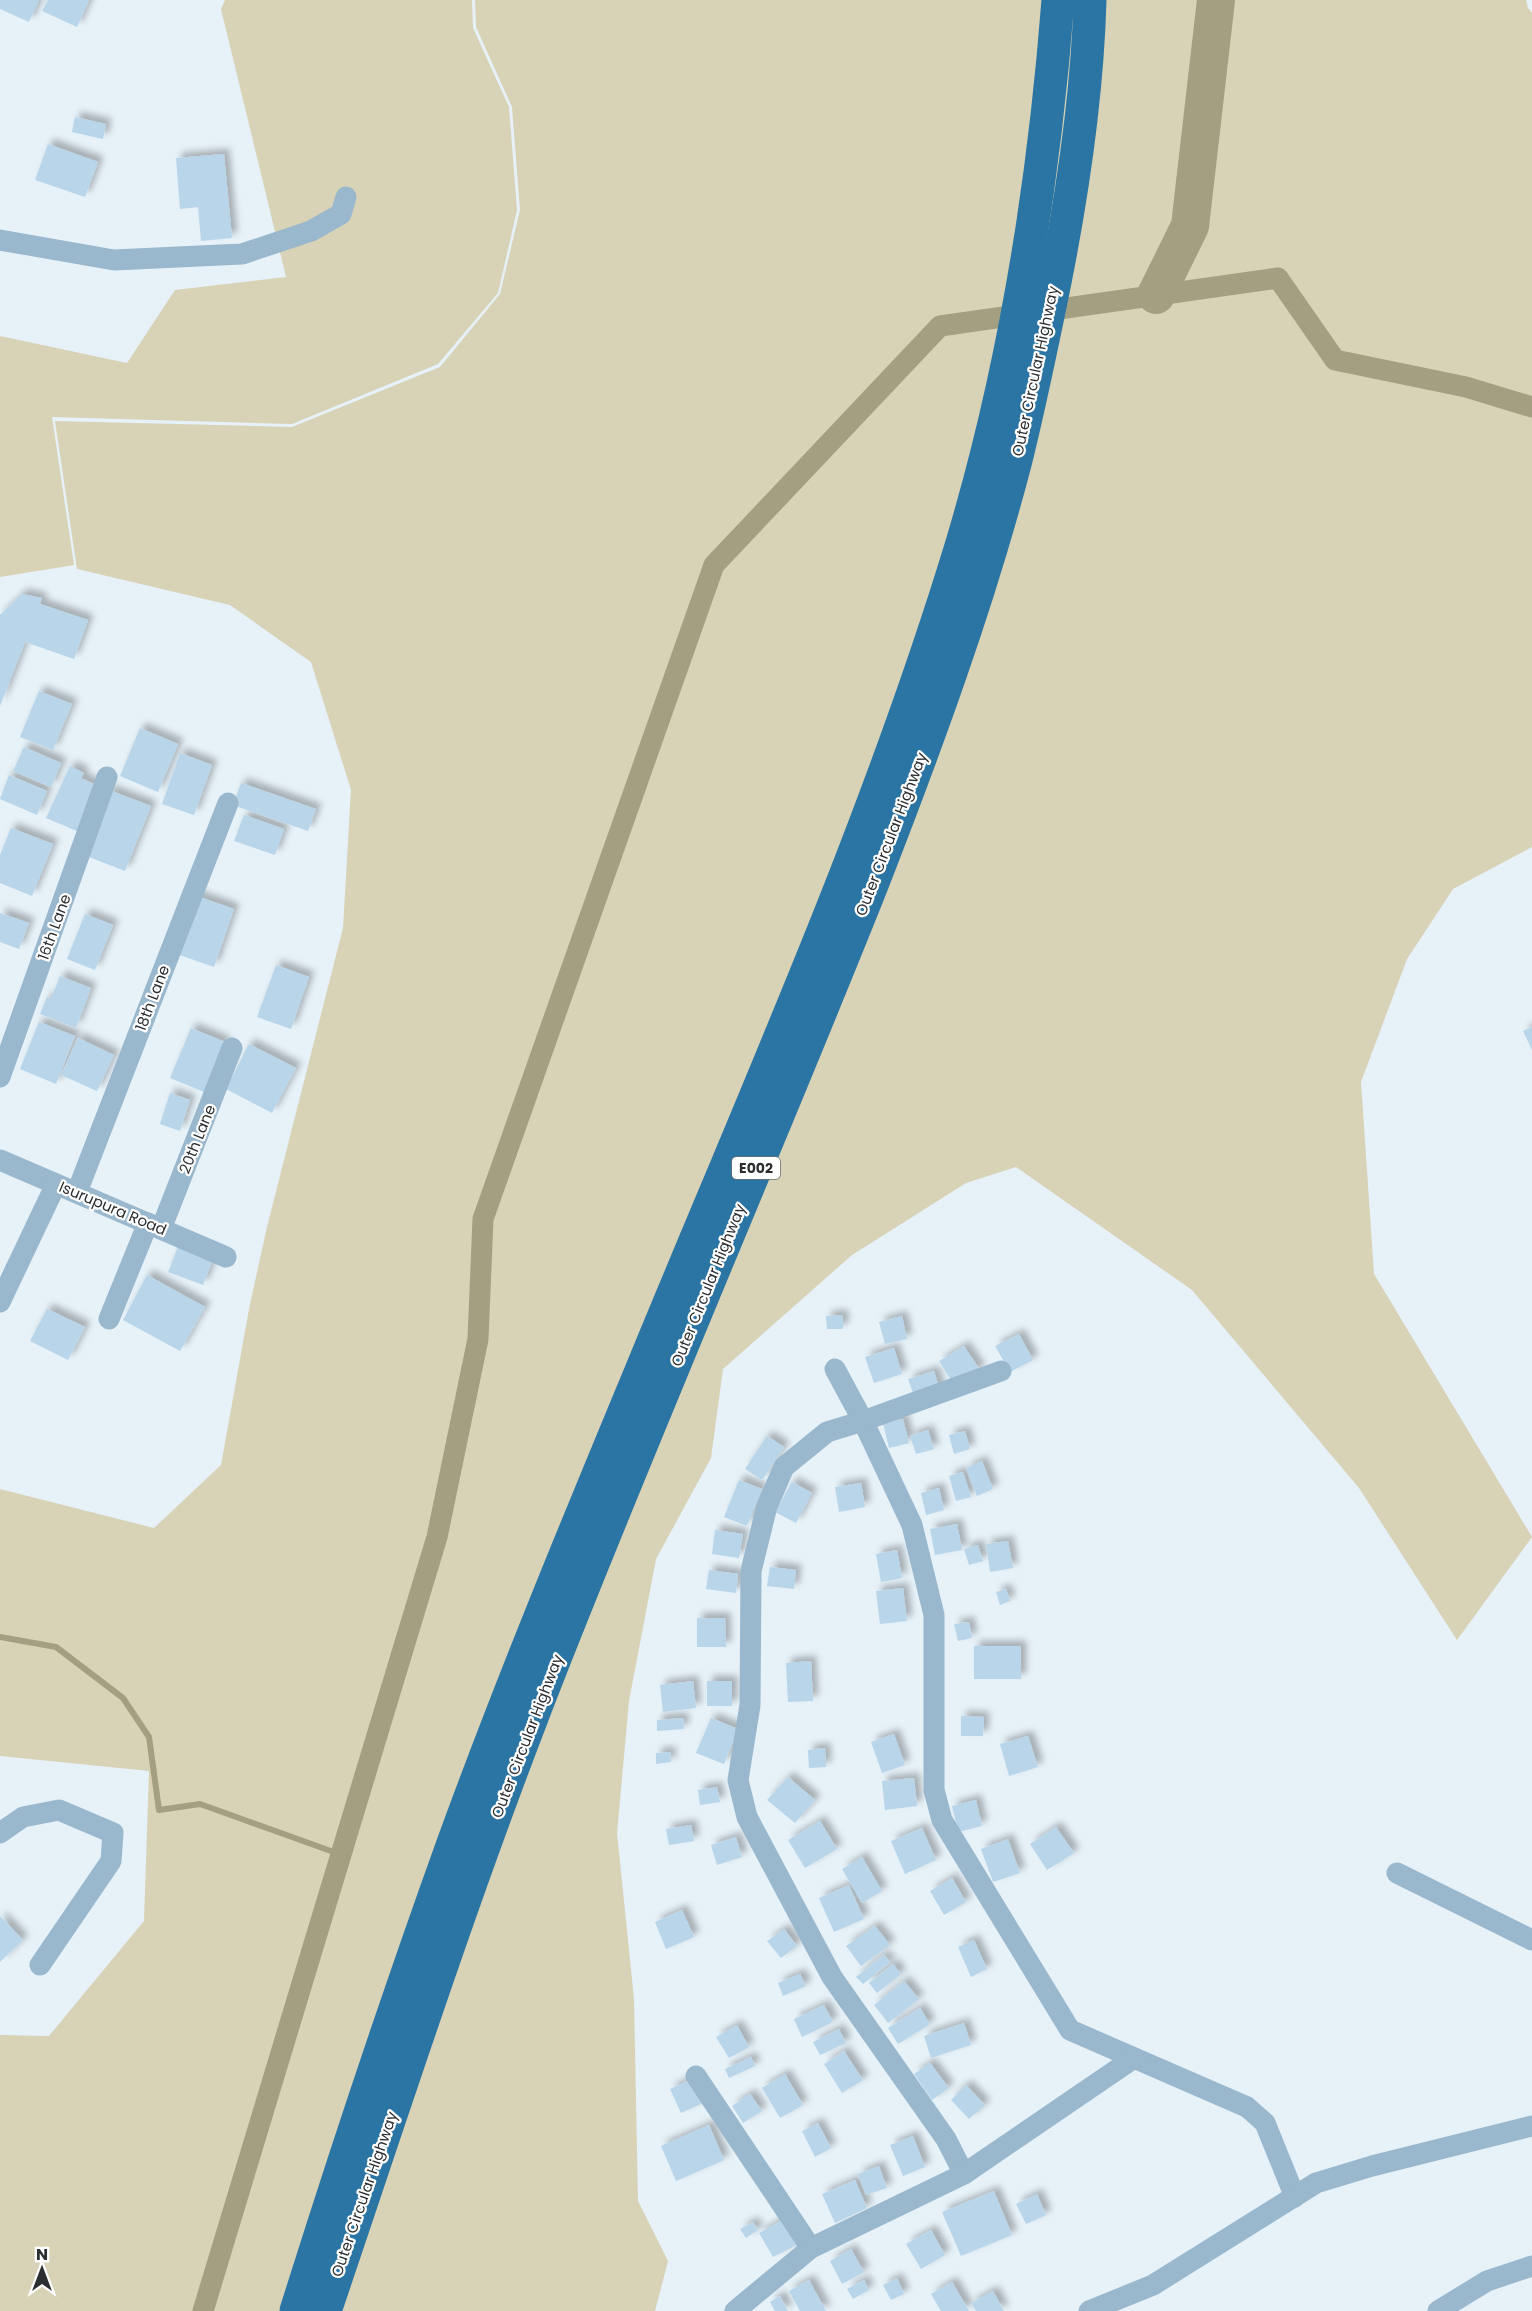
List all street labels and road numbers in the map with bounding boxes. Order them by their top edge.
street label: Outer Circular Highway [1007,283,1063,458]
street label: Outer Circular Highway [850,749,932,919]
street label: 16th Lane [32,891,76,963]
street label: 18th Lane [130,962,174,1034]
street label: 20th Lane [174,1101,220,1177]
road number: E002 [732,1157,780,1179]
street label: Isurupura Road [56,1176,170,1240]
street label: Outer Circular Highway [666,1200,750,1369]
street label: Outer Circular Highway [486,1651,568,1821]
street label: Outer Circular Highway [326,2108,402,2279]

